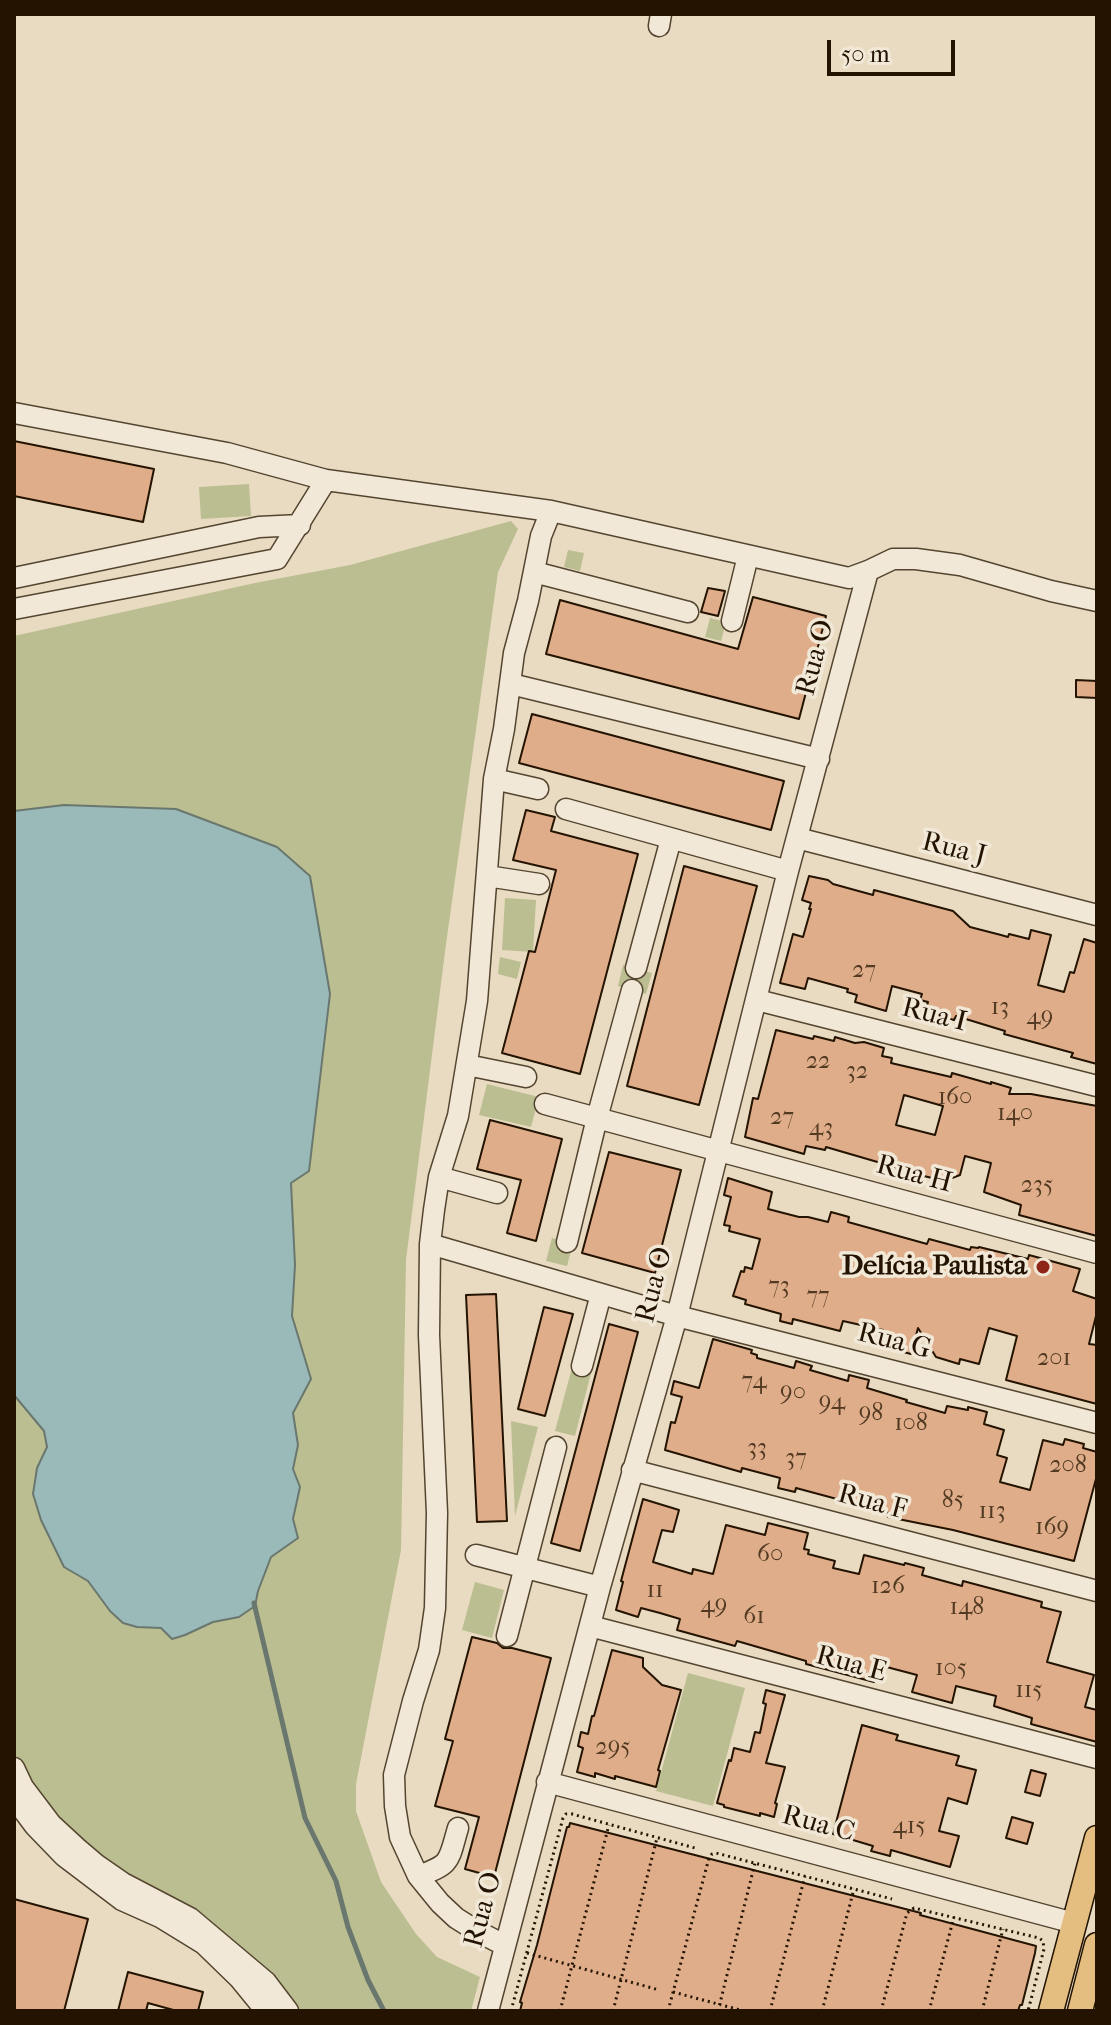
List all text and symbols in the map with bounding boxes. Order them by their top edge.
scale bar [831,24,959,74]
text: 50 m [841,40,890,68]
street label: Rua O [790,617,842,699]
street label: Rua J [918,826,990,874]
house number: 27 [852,957,876,985]
street label: Rua I [898,992,970,1040]
house number: 13 [991,994,1009,1022]
house number: 49 [1027,1004,1053,1032]
house number: 22 [806,1048,830,1076]
house number: 32 [846,1058,868,1086]
house number: 160 [938,1084,972,1112]
house number: 140 [997,1100,1033,1128]
house number: 27 [770,1104,794,1132]
house number: 43 [809,1115,833,1143]
street label: Rua H [873,1149,955,1201]
house number: 235 [1021,1172,1053,1200]
street label: Rua O [629,1244,681,1326]
place label: Delícia Paulista [842,1250,1027,1284]
marker: Delícia Paulista [1034,1258,1052,1276]
house number: 73 [768,1273,790,1301]
house number: 77 [806,1283,830,1311]
street label: Rua G [854,1317,934,1367]
house number: 201 [1037,1345,1071,1373]
house number: 74 [741,1368,767,1396]
house number: 90 [780,1379,806,1407]
house number: 94 [819,1389,845,1417]
house number: 98 [859,1400,883,1428]
house number: 108 [894,1410,928,1438]
house number: 33 [747,1435,767,1463]
house number: 37 [785,1445,807,1473]
house number: 208 [1049,1452,1087,1480]
street label: Rua F [834,1478,910,1528]
house number: 85 [942,1487,964,1515]
house number: 113 [979,1498,1005,1526]
house number: 169 [1035,1514,1069,1542]
house number: 60 [757,1541,783,1569]
house number: 126 [871,1573,905,1601]
house number: 11 [646,1577,664,1605]
house number: 49 [701,1592,727,1620]
house number: 148 [950,1594,984,1622]
house number: 61 [743,1603,765,1631]
street label: Rua E [812,1639,890,1691]
house number: 105 [935,1655,967,1683]
house number: 115 [1015,1677,1043,1705]
house number: 295 [595,1734,631,1762]
street label: Rua C [778,1799,858,1851]
house number: 415 [892,1813,926,1841]
street label: Rua O [458,1869,510,1951]

